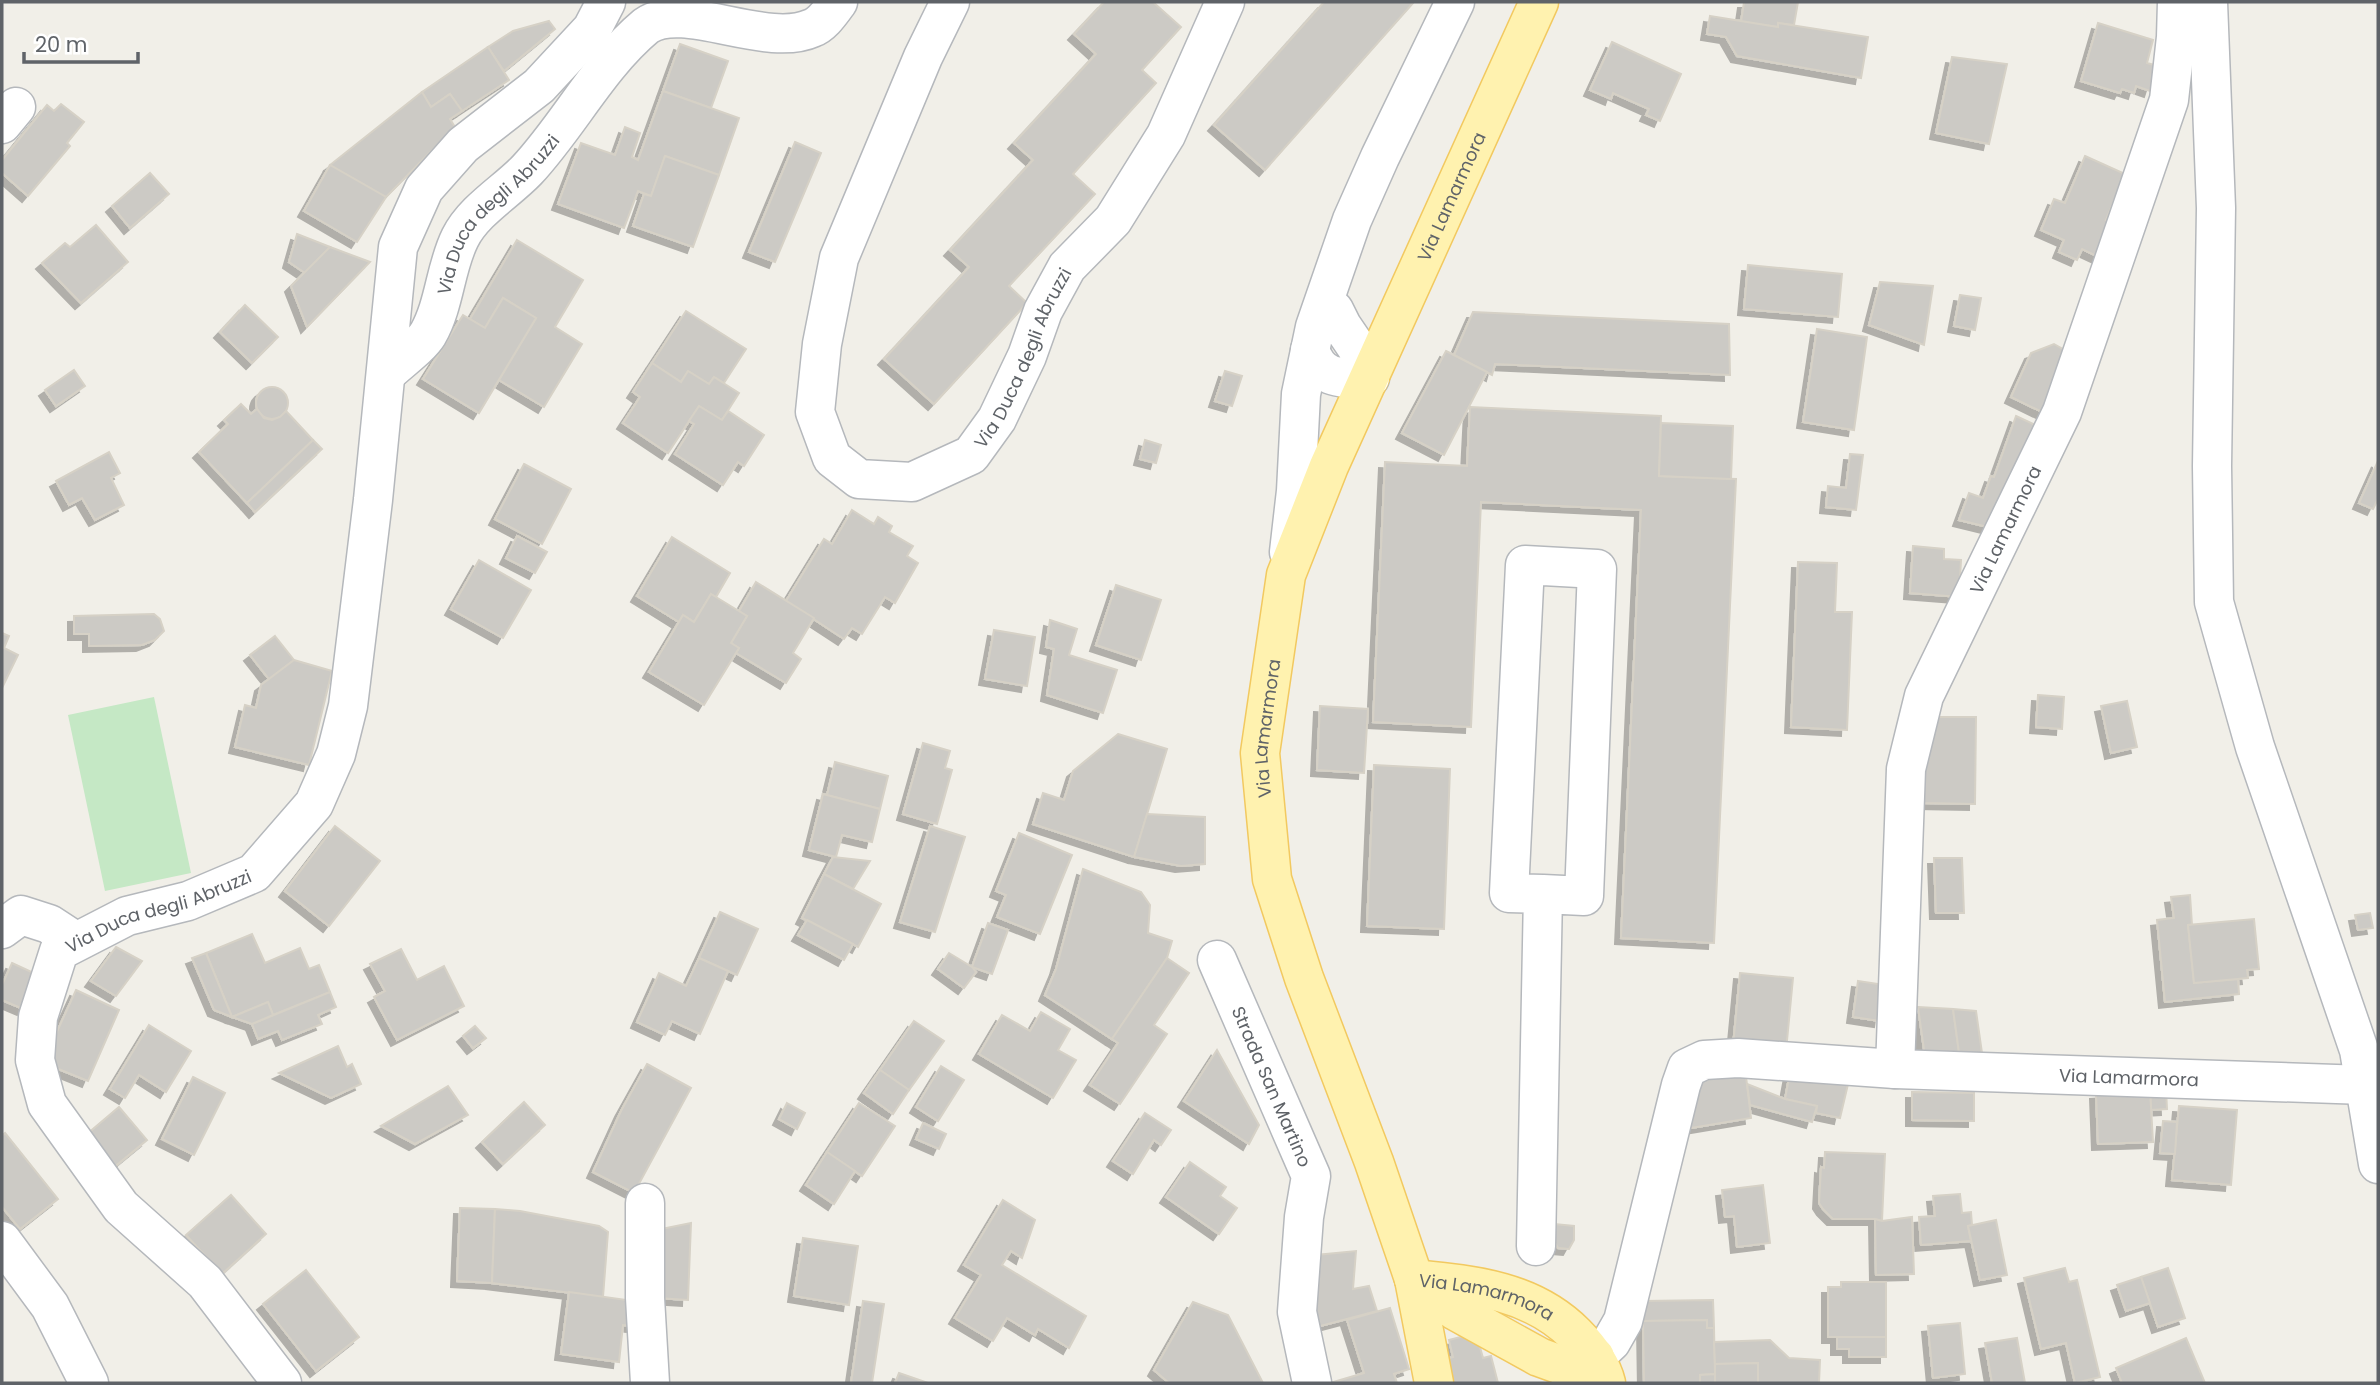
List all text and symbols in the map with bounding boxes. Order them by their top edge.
scale bar [24,21,138,65]
text: 20 m [35,30,88,59]
street label: Via Lamarmora [1411,128,1491,265]
street label: Via Duca degli Abruzzi [431,129,565,297]
street label: Via Duca degli Abruzzi [968,263,1077,453]
street label: Via Lamarmora [1963,461,2047,598]
street label: Via Lamarmora [1247,657,1286,799]
street label: Via Duca degli Abruzzi [61,863,255,958]
street label: Strada San Martino [1226,1002,1318,1171]
street label: Via Lamarmora [2059,1062,2199,1092]
street label: Via Lamarmora [1418,1267,1559,1326]

